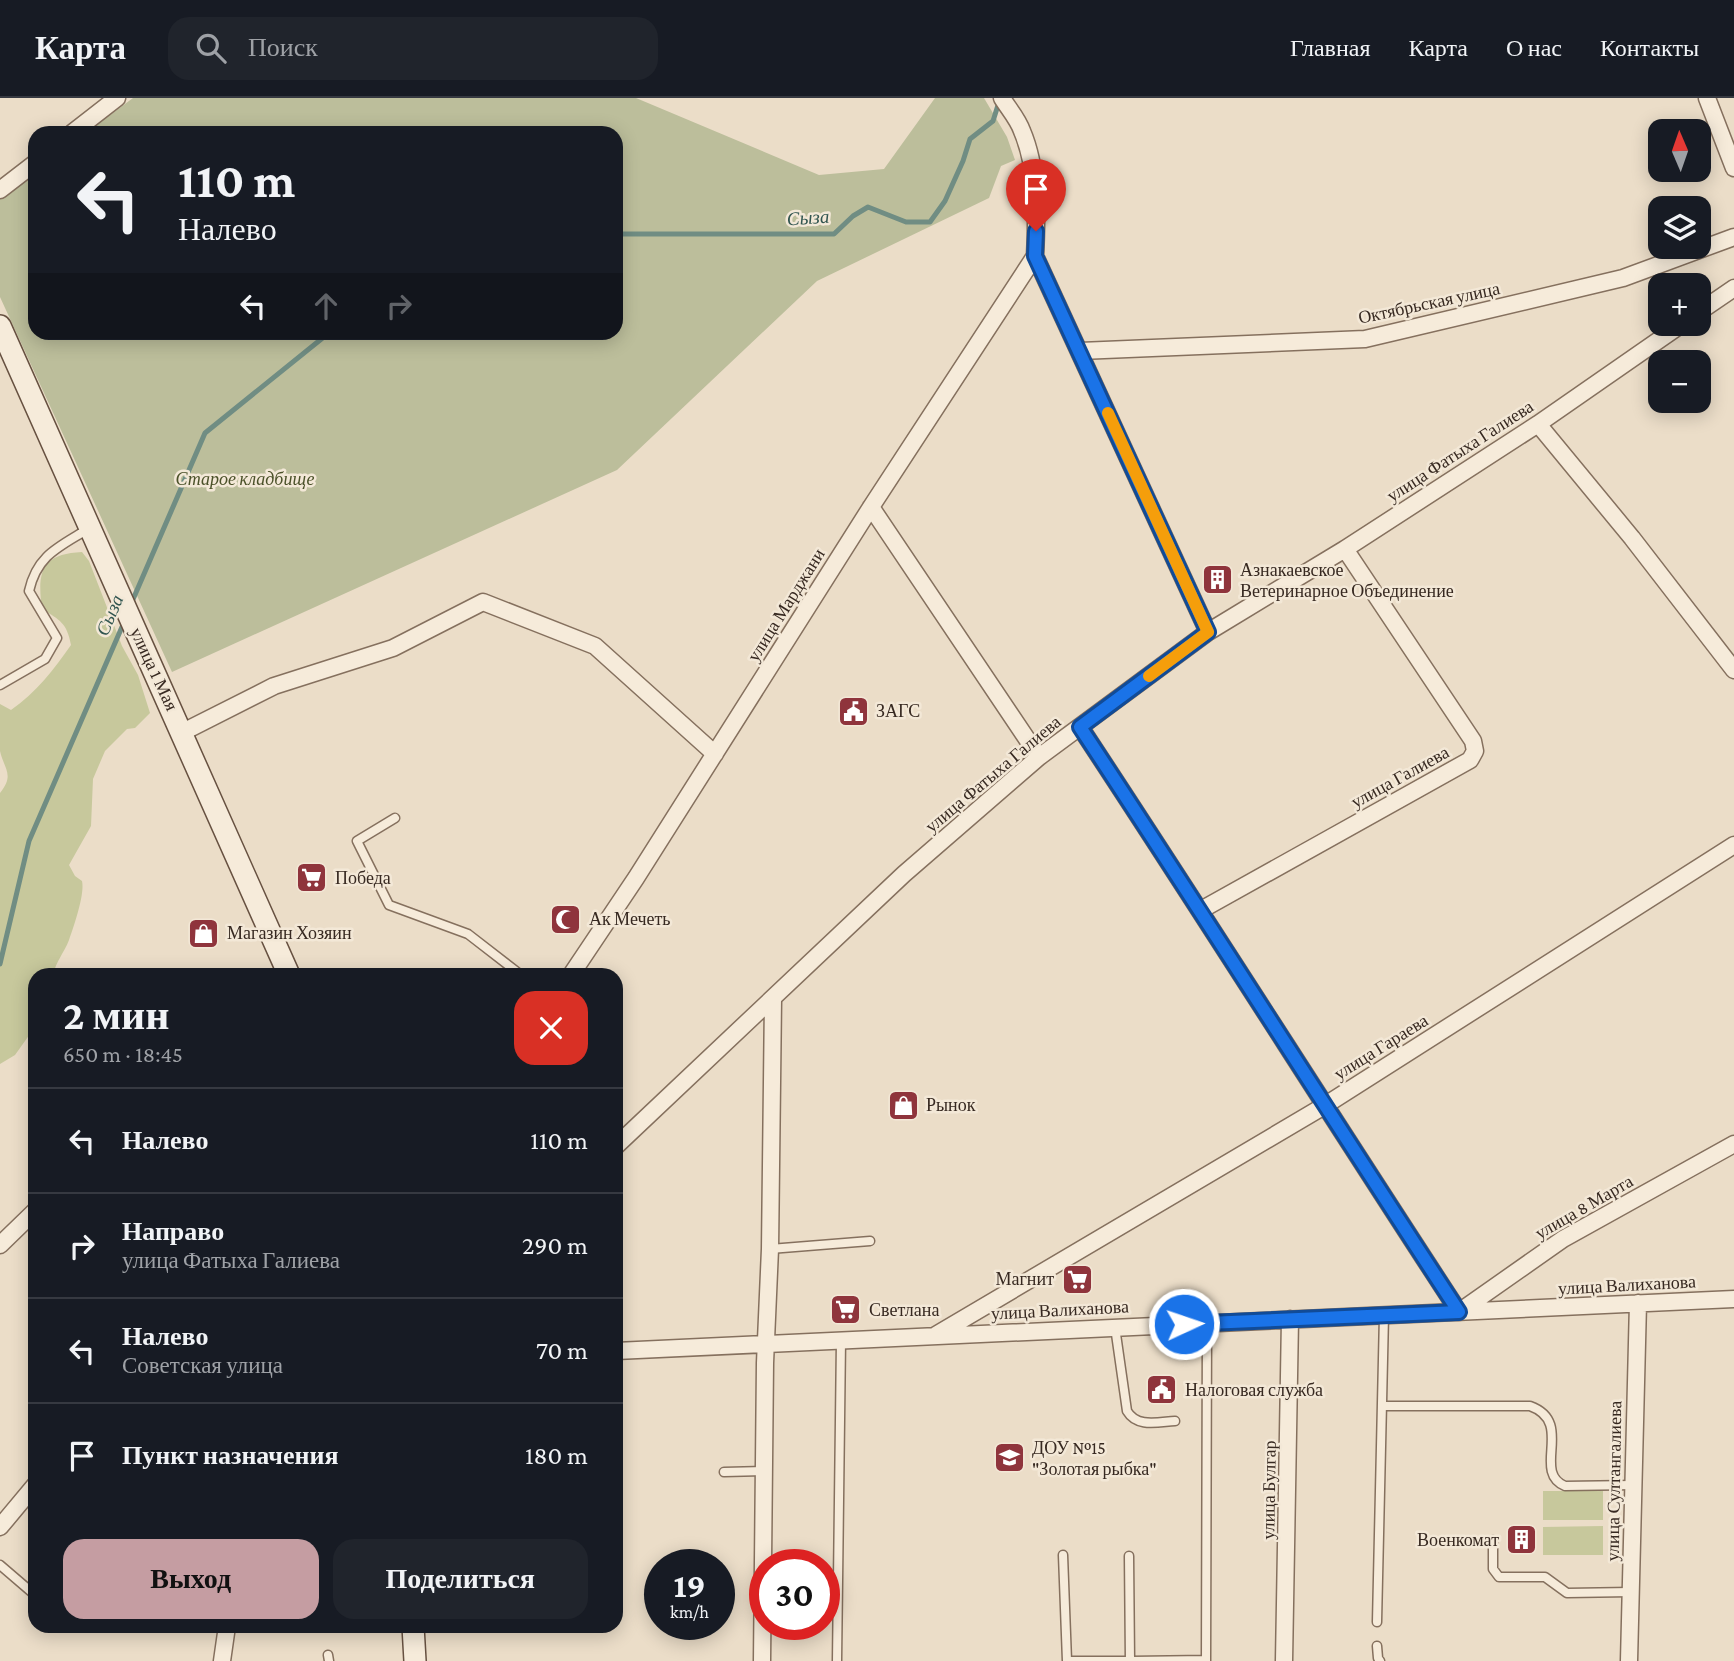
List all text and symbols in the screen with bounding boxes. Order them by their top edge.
search box [168,17,658,80]
text: Карта [35,29,126,66]
icon: search [192,29,230,67]
text: Поиск [248,33,318,62]
text: Главная [1290,34,1371,61]
text: Карта [1409,34,1468,61]
text: О нас [1506,34,1562,61]
text: Контакты [1600,34,1699,61]
north arrow [1648,119,1712,182]
map controls [1648,119,1711,413]
text: 110 m [178,153,295,208]
icon: left [63,154,154,245]
pin [1006,159,1066,231]
icon: arrive [1017,170,1055,208]
button: layers [1648,196,1711,259]
water label: Сыза [786,206,830,229]
text: Налево [178,211,277,247]
button: + [1648,273,1711,336]
street label: Октябрьская улица [1356,278,1502,328]
icon: left [234,287,272,325]
icon: ahead [307,287,345,325]
icon: right [380,287,418,325]
button: − [1648,350,1711,413]
street label: улица Фатыха Галиева [1383,396,1537,506]
park label: Старое кладбище [176,469,314,489]
street label: улица Марджани [743,545,829,665]
place label: Азнакаевское Ветеринарное Объединение [1240,560,1454,601]
building icon: Азнакаевское Ветеринарное Объединение [1200,563,1234,597]
water label: Сыза [92,592,127,639]
street label: улица 1 Мая [126,624,182,714]
public building icon: ЗАГС [836,694,870,728]
place label: ЗАГС [876,701,920,721]
street label: улица Фатыха Галиева [921,712,1065,836]
street label: улица Галиева [1348,742,1452,812]
supermarket icon: Победа [295,861,329,895]
place label: Победа [335,868,391,888]
mosque icon: Ак Мечеть [549,902,583,936]
place label: Ак Мечеть [589,909,671,929]
shop icon: Магазин Хозяин [187,916,221,950]
place label: Магазин Хозяин [227,923,352,943]
text: 2 мин [63,991,170,1038]
button: close [514,991,588,1065]
street label: улица Гараева [1330,1010,1432,1084]
text: 650 m · 18:45 [63,1041,183,1067]
shop icon: Рынок [886,1088,920,1122]
place label: Рынок [926,1095,976,1115]
icon: left [63,1122,101,1160]
text: Налево [122,1126,208,1155]
text: 110 m [530,1126,588,1155]
street label: улица 8 Марта [1531,1171,1637,1243]
text: Направо [122,1217,224,1246]
icon: right [63,1227,101,1265]
text: 290 m [522,1231,588,1260]
text: улица Фатыха Галиева [122,1247,340,1273]
supermarket icon: Магнит [1060,1262,1094,1296]
place label: Магнит [995,1269,1054,1289]
street label: улица Валиханова [1557,1271,1697,1299]
position arrow [1147,1287,1221,1361]
supermarket icon: Светлана [829,1293,863,1327]
street label: улица Валиханова [990,1296,1130,1324]
place label: Светлана [869,1300,939,1320]
text: Налево [122,1322,208,1351]
icon: left [63,1332,101,1370]
text: 70 m [536,1336,588,1365]
text: Советская улица [122,1352,283,1378]
public building icon: Налоговая служба [1145,1373,1179,1407]
place label: Налоговая служба [1185,1380,1323,1400]
street label: улица Султангалиева [1603,1400,1625,1561]
icon: arrive [63,1437,101,1475]
place label: ДОУ №15 "Золотая рыбка" [1032,1438,1157,1479]
street label: улица Булгар [1258,1440,1280,1540]
text: Пункт назначения [122,1441,339,1470]
text: 180 m [525,1441,588,1470]
school or university icon: ДОУ №15 "Золотая рыбка" [992,1441,1026,1475]
building icon: Военкомат [1505,1523,1539,1557]
place label: Военкомат [1417,1530,1499,1550]
button: Выход [63,1539,319,1619]
button: Поделиться [333,1539,588,1619]
speed limit sign: 30 [749,1549,840,1640]
text: 19 [673,1566,706,1605]
text: km/h [670,1602,709,1622]

